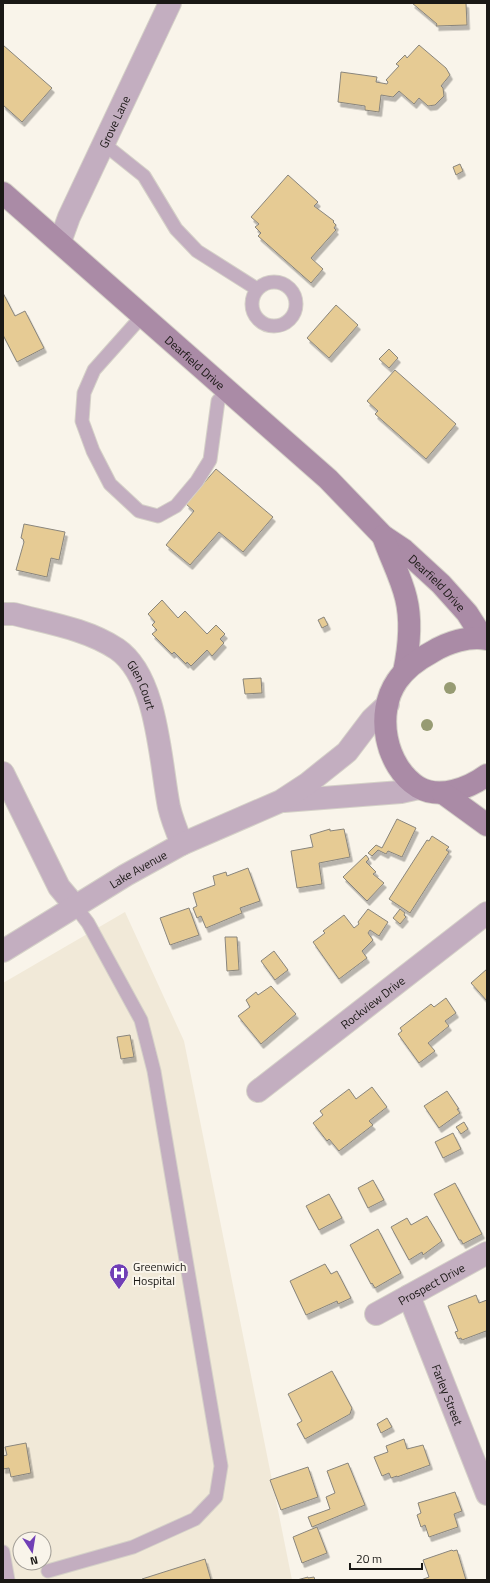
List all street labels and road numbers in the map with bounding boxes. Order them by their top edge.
street label: Grove Lane [93,92,135,151]
street label: Dearfield Drive [161,330,230,394]
street label: Dearfield Drive [404,549,471,615]
street label: Glen Court [123,656,161,712]
street label: Lake Avenue [105,845,170,893]
street label: Rockview Drive [336,971,409,1033]
street label: Prospect Drive [394,1258,468,1310]
street label: Farley Street [427,1361,469,1429]

